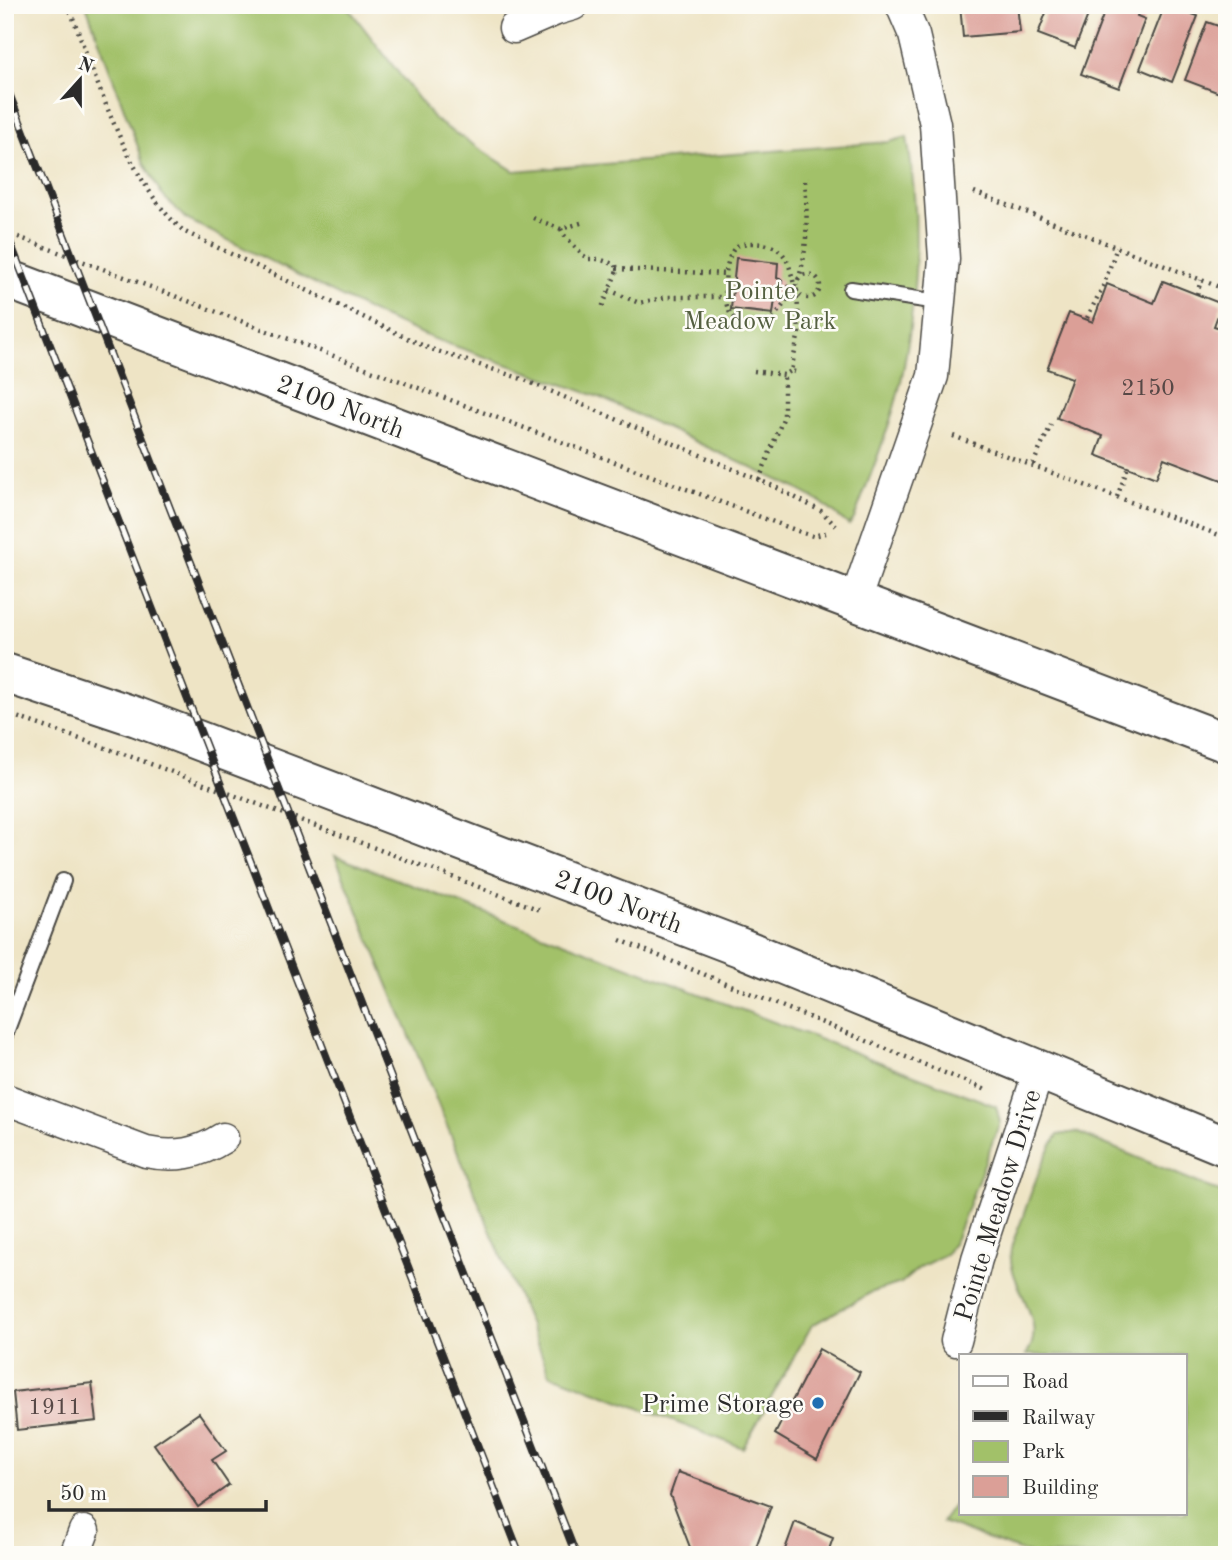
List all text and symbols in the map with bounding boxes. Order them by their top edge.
north arrow [46,46,116,116]
text: N [75,55,96,78]
park label: Pointe Meadow Park [683,279,837,335]
street label: 2100 North [273,372,408,444]
house number: 2150 [1121,377,1175,400]
street label: 2100 North [551,867,686,939]
street label: Pointe Meadow Drive [951,1086,1047,1325]
legend [959,1354,1186,1514]
text: Road [1022,1372,1069,1393]
place label: Prime Storage [641,1392,804,1418]
marker: Prime Storage [810,1395,826,1411]
house number: 1911 [28,1396,82,1419]
text: Railway [1022,1408,1096,1429]
text: Park [1022,1442,1065,1463]
scale bar [49,1469,266,1513]
text: Building [1022,1478,1099,1499]
text: 50 m [60,1484,107,1505]

